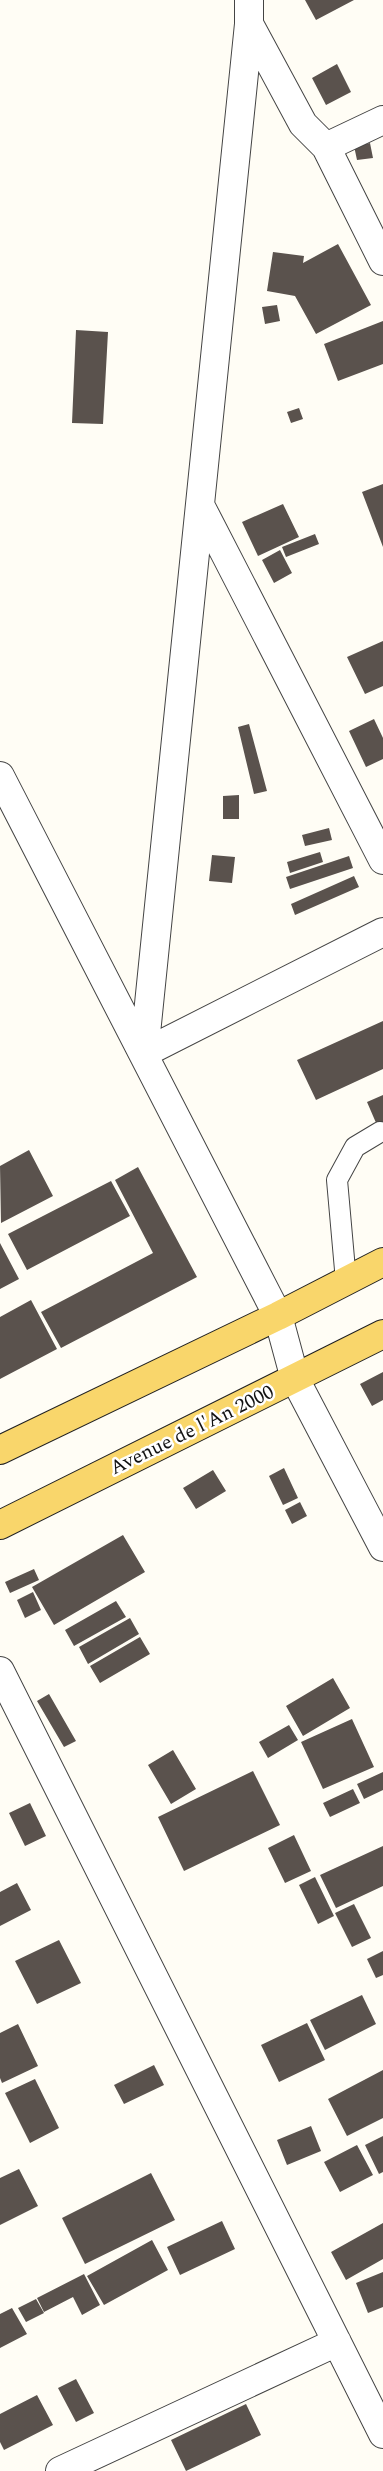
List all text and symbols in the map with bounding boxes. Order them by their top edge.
street label: Avenue de l'An 2000 [105,1377,279,1483]

